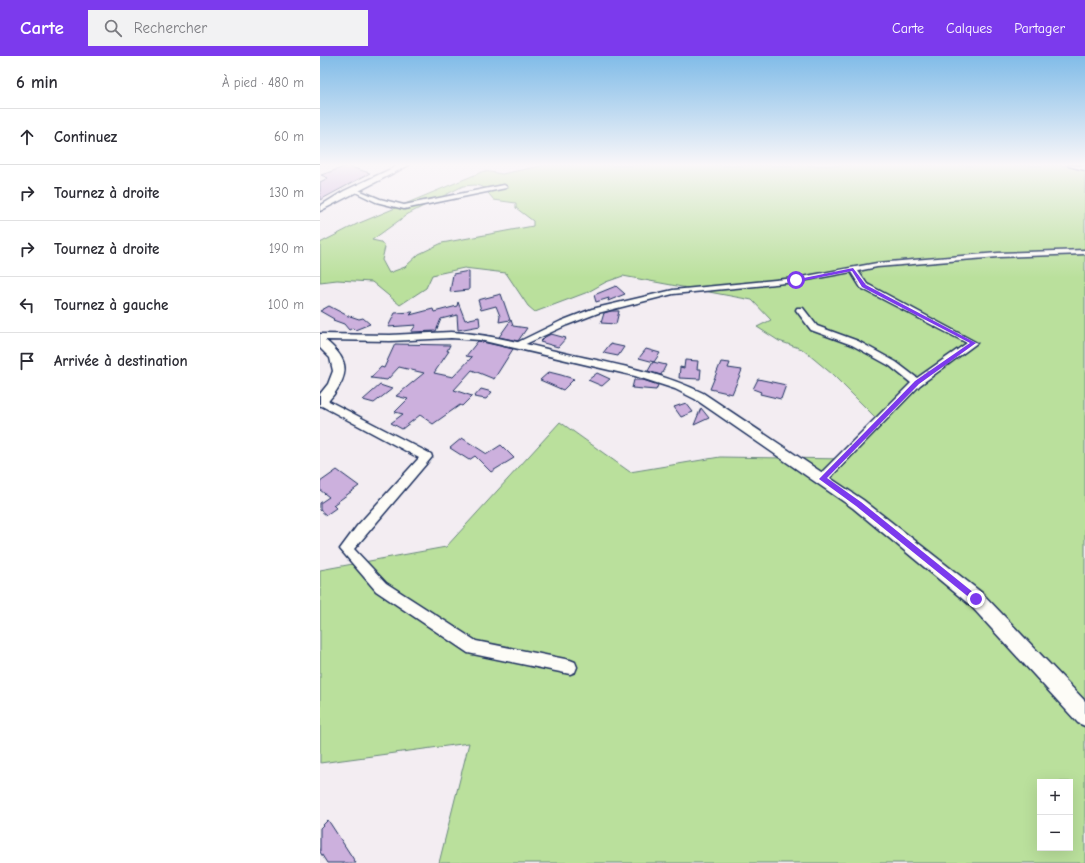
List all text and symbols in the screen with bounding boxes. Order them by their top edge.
search box [88,10,368,46]
text: Carte [20,17,64,39]
icon: search [102,17,124,39]
text: Rechercher [134,19,207,37]
text: Carte [892,20,924,37]
text: Calques [946,20,992,37]
text: Partager [1014,20,1065,37]
text: 6 min [16,73,58,92]
text: À pied · 480 m [222,75,304,90]
icon: ahead [16,126,38,148]
text: Continuez [54,128,117,146]
text: 60 m [274,129,304,144]
icon: right [16,182,38,204]
text: Tournez à droite [54,184,159,202]
text: 130 m [269,185,304,200]
icon: right [16,238,38,260]
text: Tournez à droite [54,240,159,258]
text: 190 m [269,241,304,256]
route start [787,271,805,289]
icon: left [16,294,38,316]
text: Tournez à gauche [54,296,168,314]
text: 100 m [268,297,304,312]
icon: arrive [16,350,38,372]
text: Arrivée à destination [54,352,188,370]
route end [967,590,985,608]
map controls [1037,779,1073,851]
button: + [1037,779,1073,815]
button: − [1037,815,1073,851]

